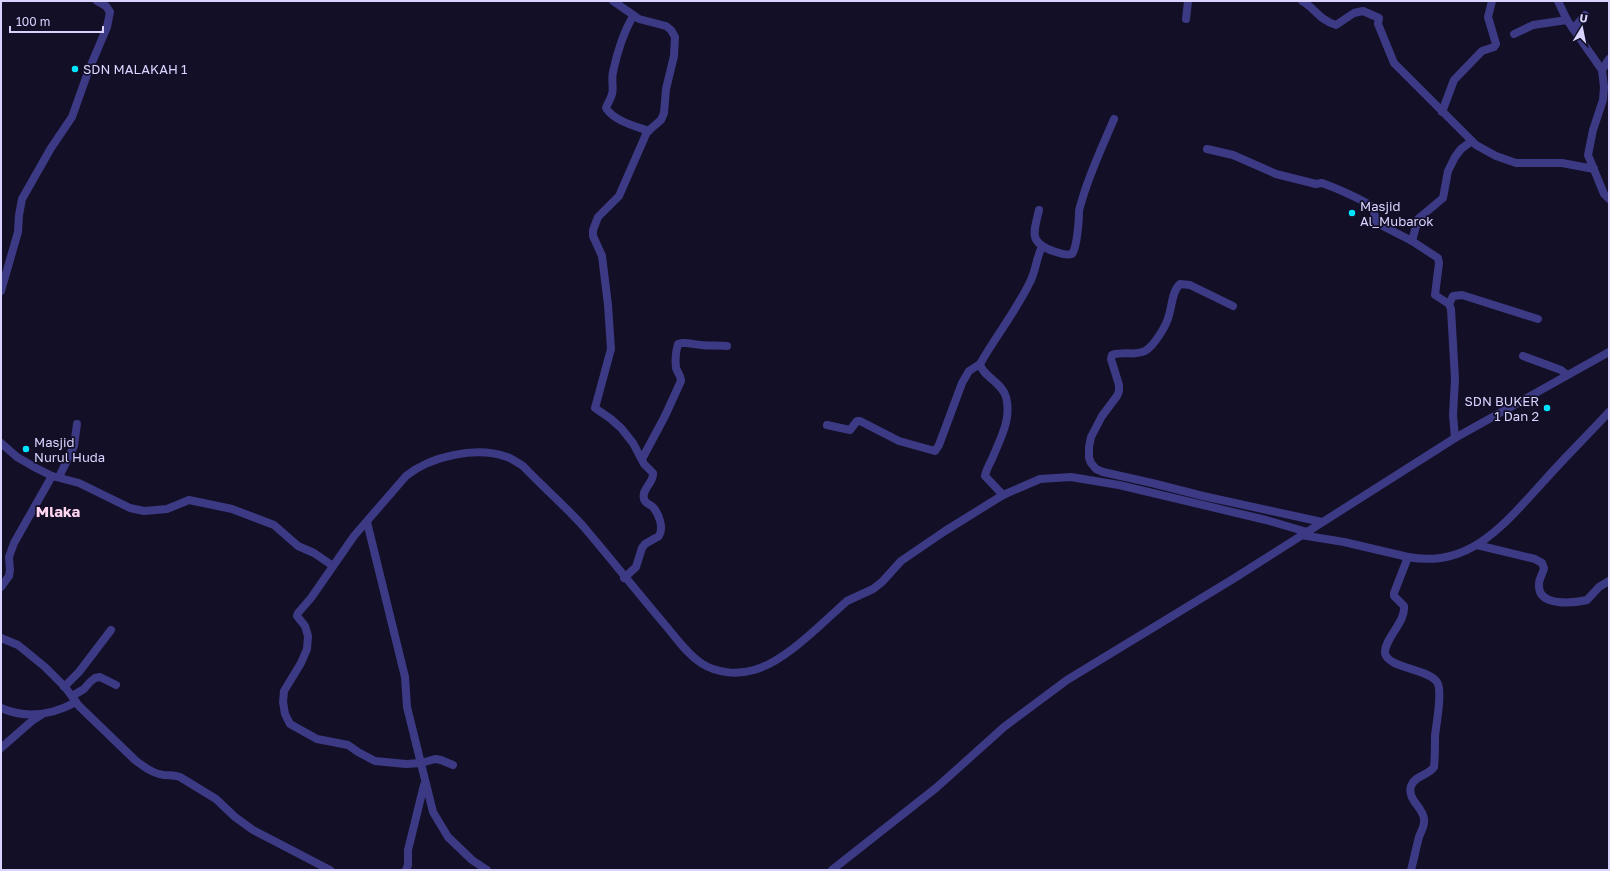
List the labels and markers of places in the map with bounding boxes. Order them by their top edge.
place label: SDN MALAKAH 1 [83,61,187,77]
marker: SDN MALAKAH 1 [70,64,80,74]
place label: Masjid Al_Mubarok [1360,198,1434,229]
marker: Masjid Al_Mubarok [1347,208,1357,218]
place label: SDN BUKER 1 Dan 2 [1465,393,1539,424]
marker: SDN BUKER 1 Dan 2 [1542,403,1552,413]
place label: Masjid Nurul Huda [34,434,105,465]
marker: Masjid Nurul Huda [21,444,31,454]

